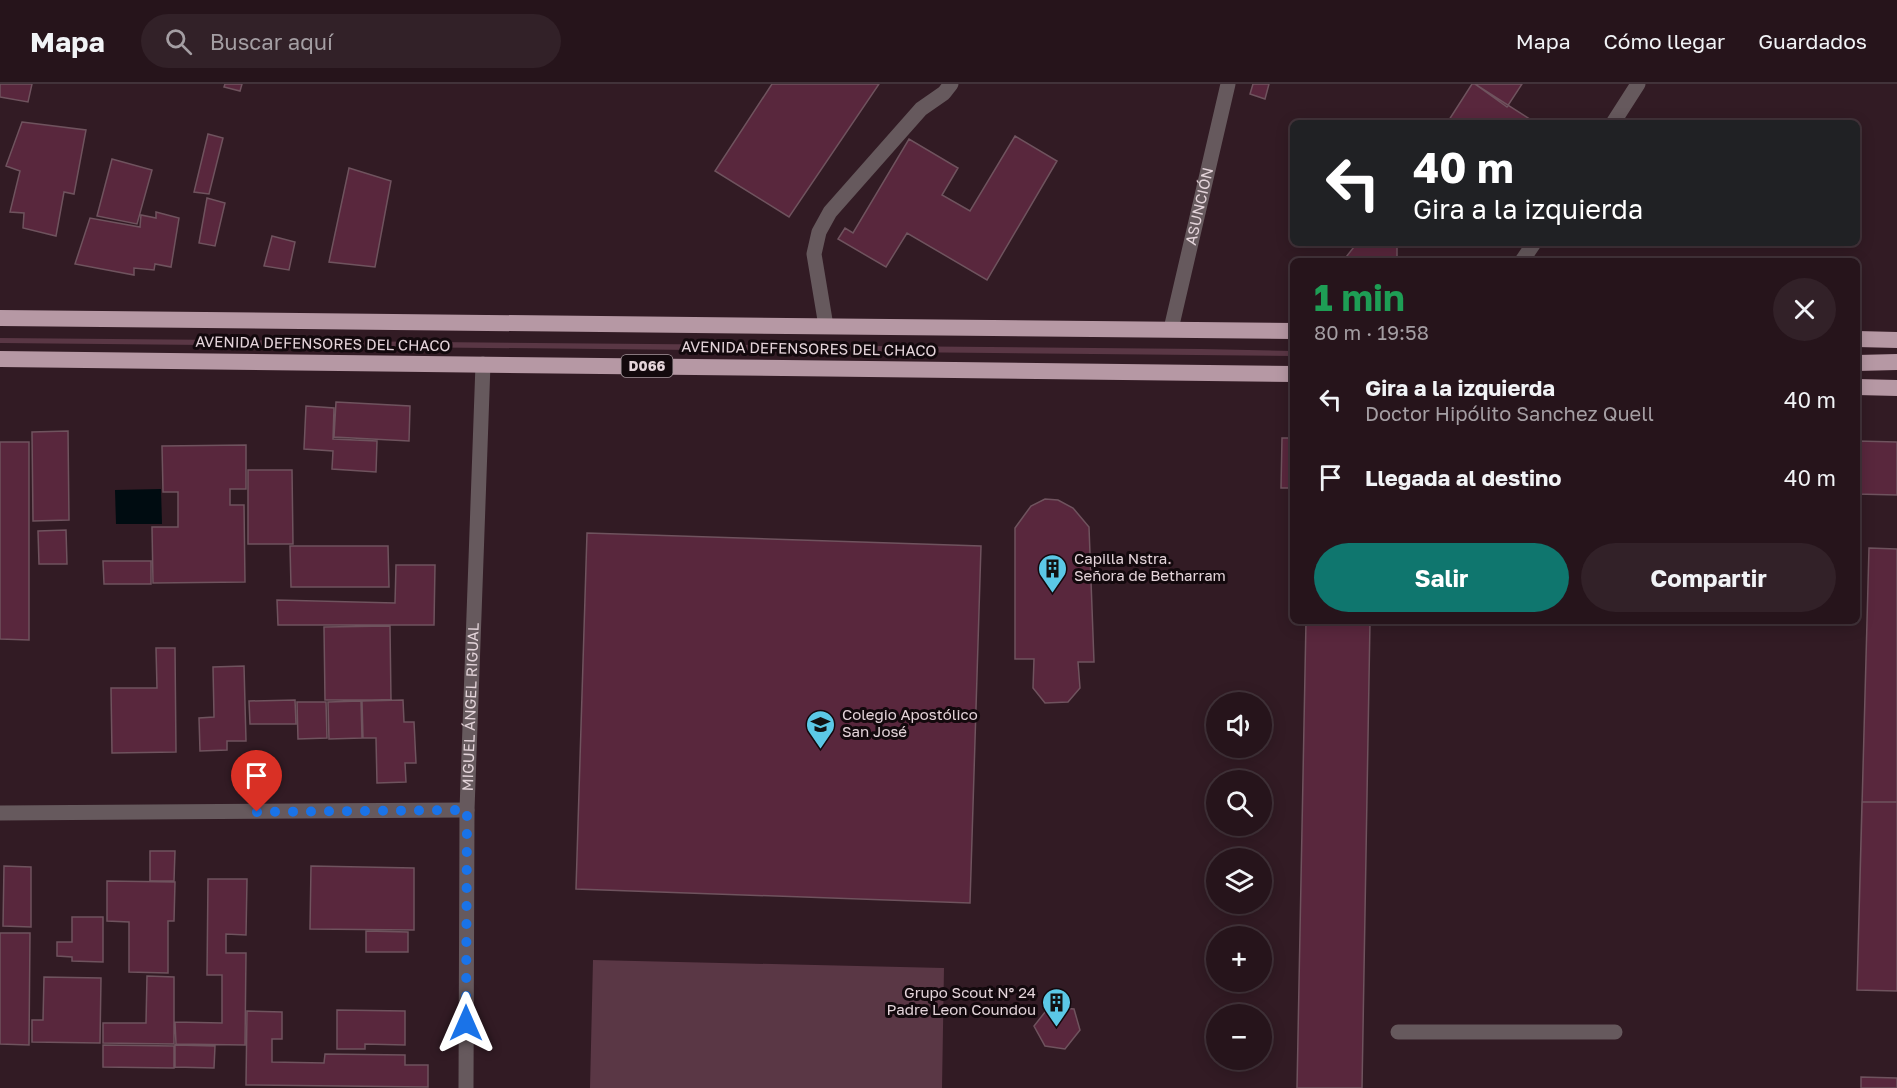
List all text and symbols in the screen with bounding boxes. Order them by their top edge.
search box [141,14,561,68]
text: Mapa [30,25,105,58]
icon: search [162,25,195,58]
text: Buscar aquí [210,28,333,55]
text: Mapa [1516,28,1571,54]
text: Cómo llegar [1604,28,1725,54]
text: Guardados [1758,28,1867,54]
text: 40 m [1413,142,1514,192]
icon: left [1314,144,1392,222]
street label: ASUNCIÓN [1181,165,1216,247]
text: Gira a la izquierda [1413,193,1643,225]
text: 1 min [1314,276,1405,319]
button: close [1773,278,1836,341]
text: 80 m · 19:58 [1314,320,1429,344]
street label: AVENIDA DEFENSORES DEL CHACO [195,332,451,354]
street label: AVENIDA DEFENSORES DEL CHACO [681,337,937,359]
road number: D066 [622,355,672,377]
text: Gira a la izquierda [1365,374,1555,401]
icon: left [1314,383,1347,416]
text: 40 m [1784,386,1836,413]
text: Doctor Hipólito Sanchez Quell [1365,401,1654,425]
icon: arrive [1314,461,1347,494]
text: Llegada al destino [1365,464,1562,491]
text: 40 m [1784,464,1836,491]
button: Salir [1314,543,1569,612]
button: Compartir [1581,543,1836,612]
place label: Capilla Nstra. Señora de Betharram [1074,549,1226,584]
building icon: Capilla Nstra. Señora de Betharram [1037,552,1069,594]
street label: MIGUEL ÁNGEL RIGUAL [458,622,482,792]
map controls [1206,692,1272,1070]
button: sound [1206,692,1272,758]
place label: Colegio Apostólico San José [842,705,978,740]
school or university icon: Colegio Apostólico San José [805,708,837,750]
pin [231,750,282,812]
icon: arrive [240,759,273,792]
button: search [1206,770,1272,836]
button: layers [1206,848,1272,914]
button: + [1206,926,1272,992]
place label: Grupo Scout N° 24 Padre Leon Coundou [887,983,1036,1018]
building icon: Grupo Scout N° 24 Padre Leon Coundou [1041,986,1073,1028]
position arrow [434,991,498,1055]
button: − [1206,1004,1272,1070]

